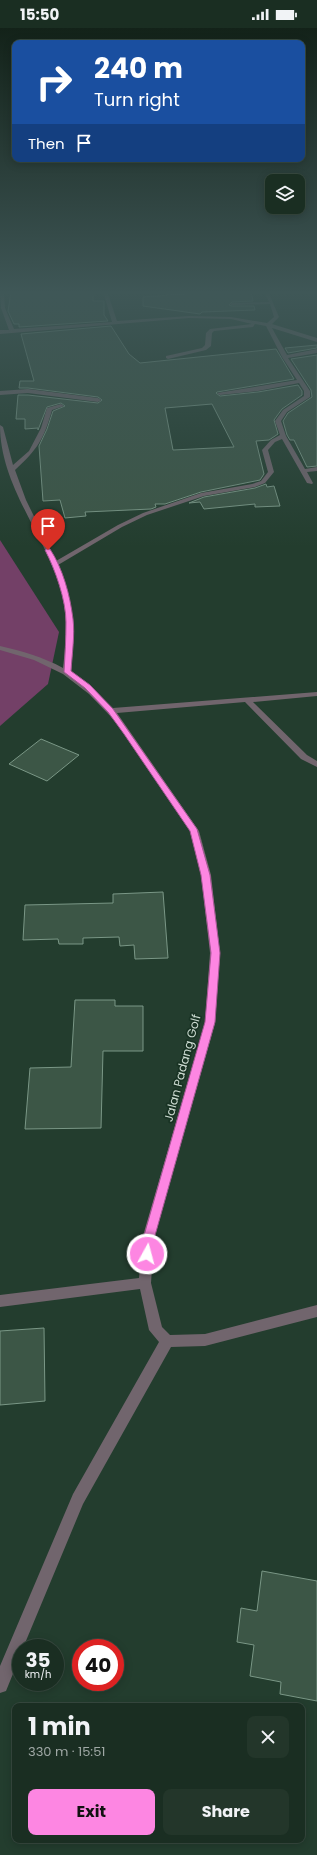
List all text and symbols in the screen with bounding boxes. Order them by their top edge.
text: 15:50 [20,4,59,25]
text: 240 m [94,49,183,88]
icon: right [28,56,80,108]
text: Turn right [94,87,180,112]
icon: arrive [73,132,95,154]
text: Then [28,133,65,154]
map controls [265,174,305,214]
button: layers [265,174,305,214]
pin [31,509,65,550]
icon: arrive [37,515,59,537]
street label: Jalan Padang Golf [159,1012,205,1124]
position arrow [126,1233,168,1275]
speed limit sign: 40 [72,1639,124,1691]
text: 35 [25,1646,51,1674]
text: km/h [25,1667,51,1682]
text: 1 min [28,1710,91,1743]
button: close [247,1716,289,1758]
text: 330 m · 15:51 [28,1742,105,1761]
button: Exit [28,1789,155,1835]
button: Share [163,1789,289,1835]

